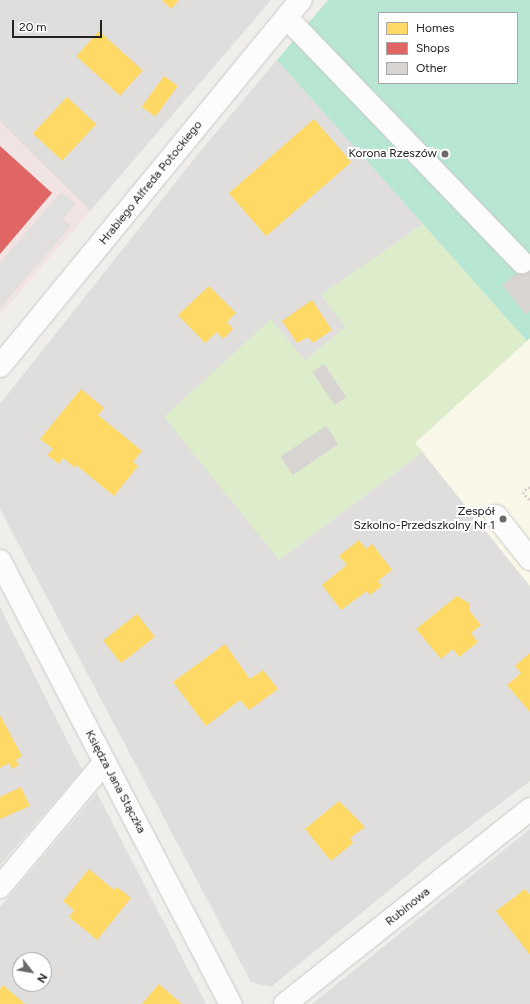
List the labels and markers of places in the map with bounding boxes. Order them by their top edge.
place label: Korona Rzeszów [348,147,437,161]
marker: Korona Rzeszów [440,149,450,159]
place label: Zespół Szkolno-Przedszkolny Nr 1 [353,505,495,533]
marker: Zespół Szkolno-Przedszkolny Nr 1 [498,514,508,524]

